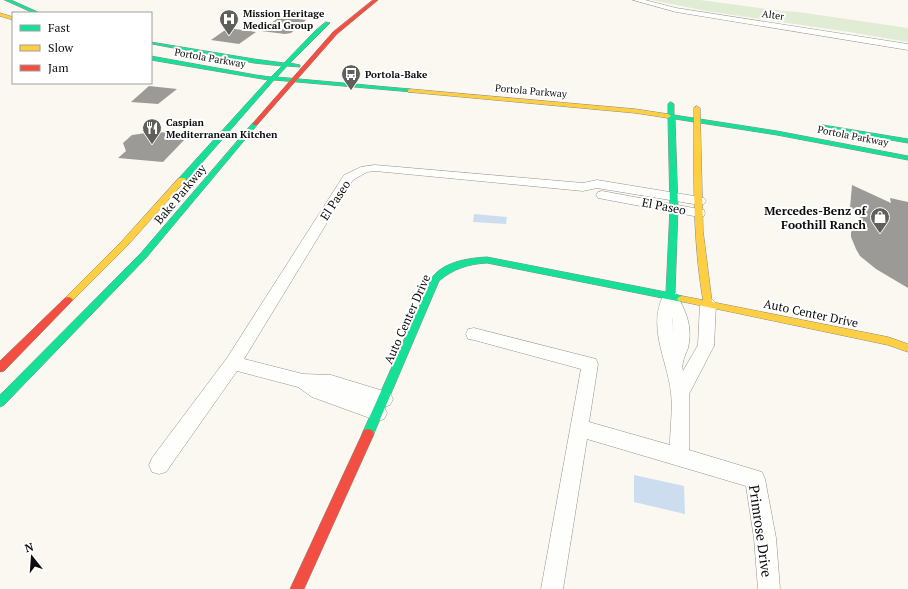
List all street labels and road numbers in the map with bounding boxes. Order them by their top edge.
street label: Alter [761,7,785,23]
street label: Portola Parkway [173,45,248,71]
street label: Portola Parkway [495,81,568,101]
street label: Portola Parkway [816,123,891,149]
street label: Bake Parkway [151,160,210,227]
street label: El Paseo [317,177,354,223]
street label: El Paseo [641,194,688,218]
street label: Auto Center Drive [381,272,433,366]
street label: Auto Center Drive [762,296,860,330]
street label: Primrose Drive [745,484,777,578]

